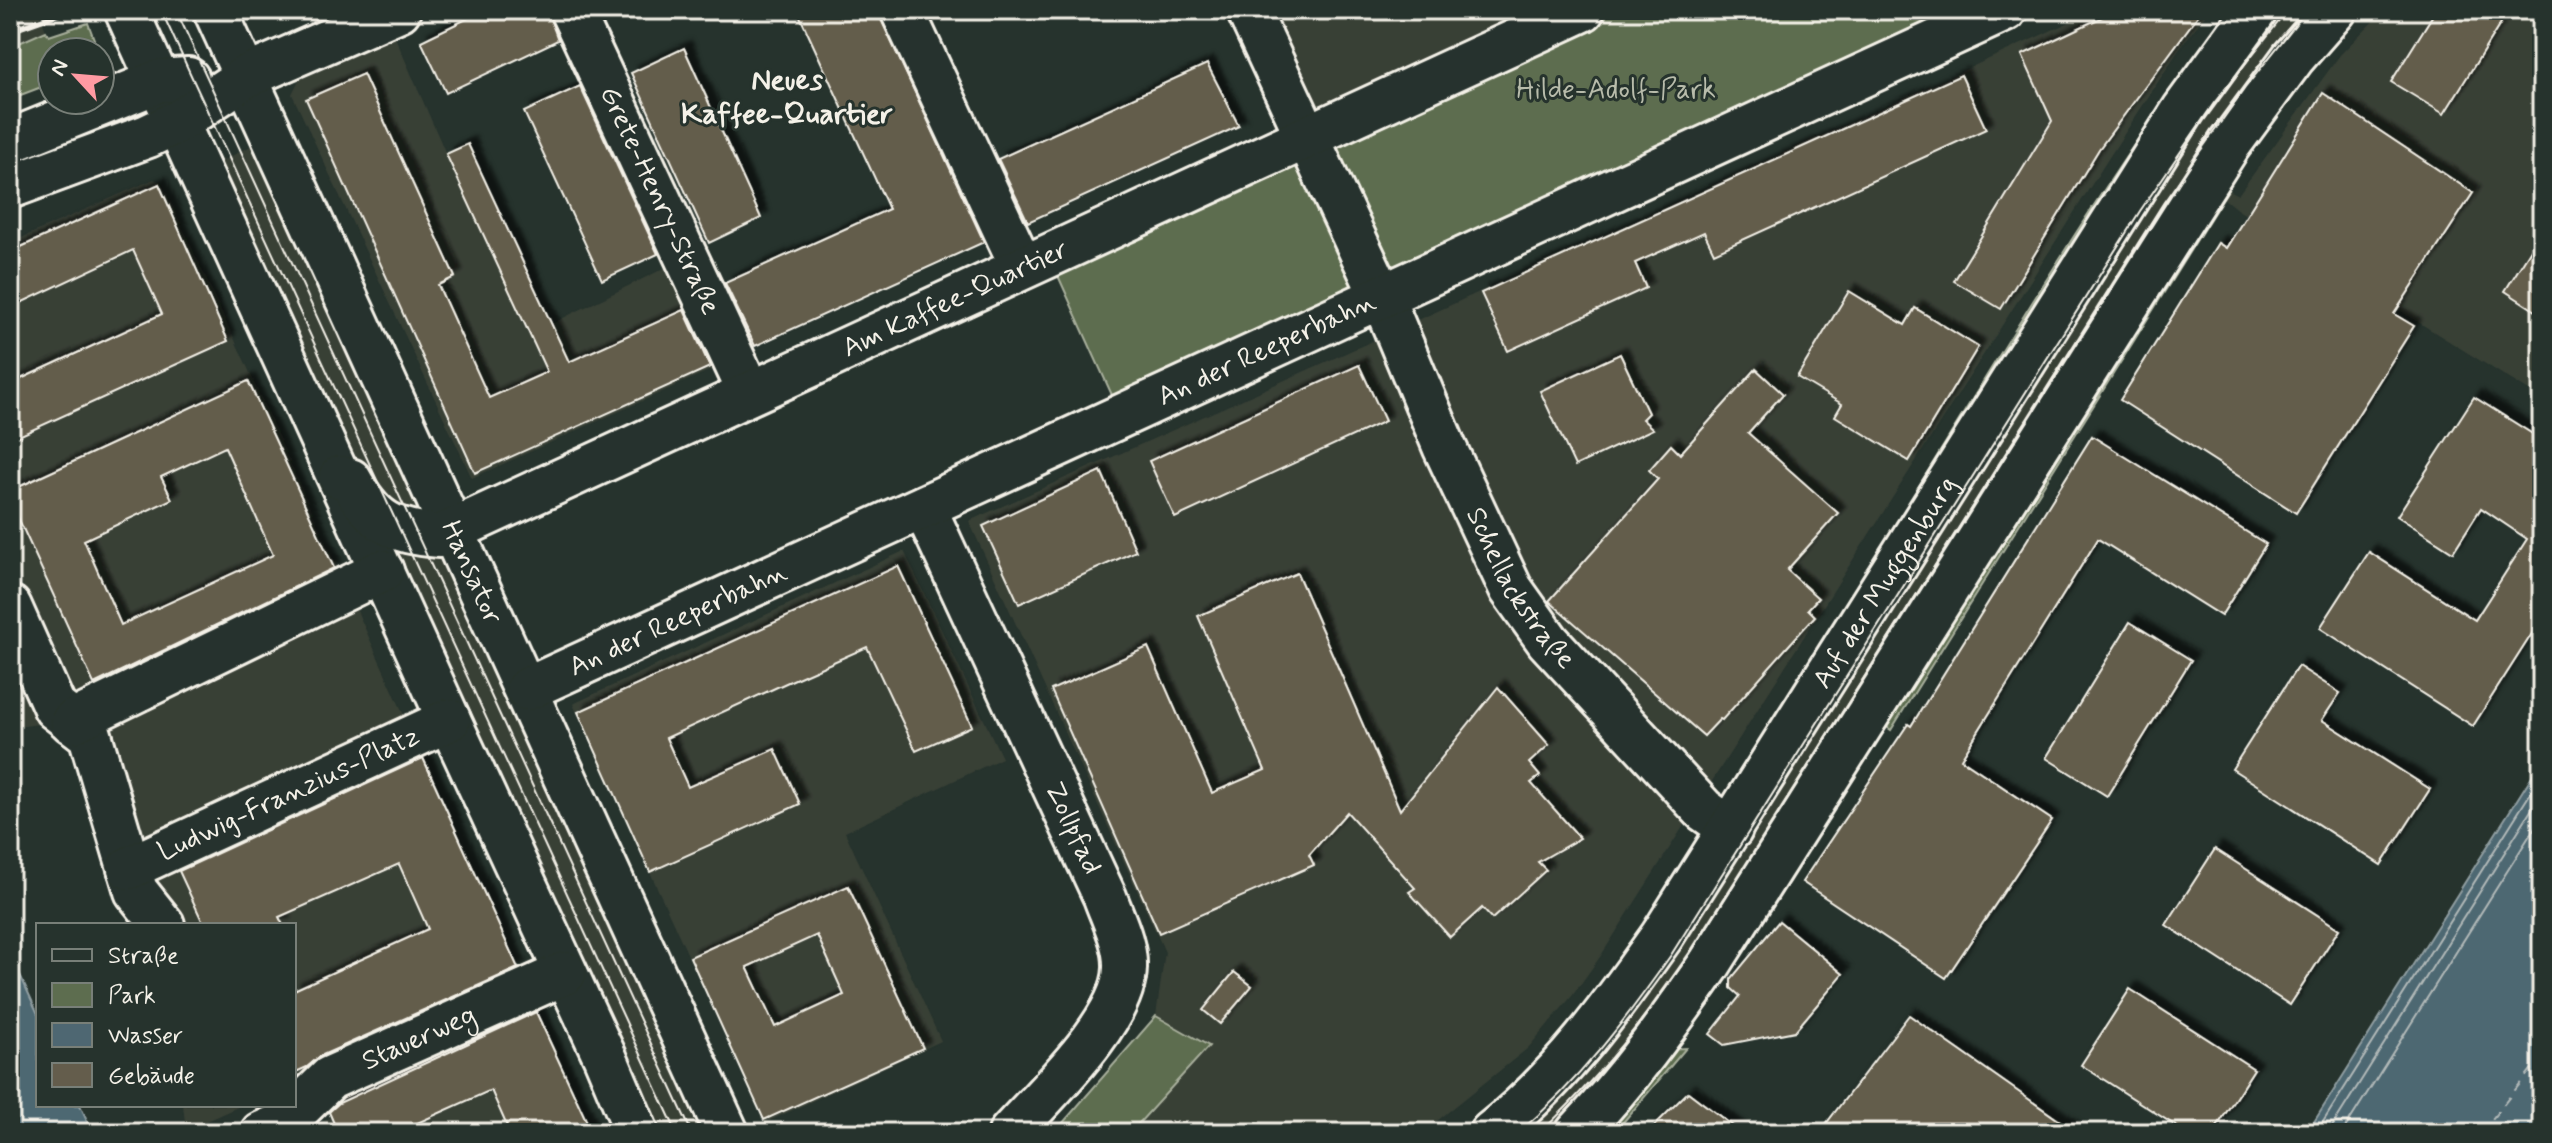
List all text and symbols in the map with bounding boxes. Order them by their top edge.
north arrow [36,36,116,116]
text: N [44,55,76,81]
district label: Neues Kaffee-Quartier [681,61,893,134]
park label: Hilde-Adolf-Park [1516,72,1716,109]
street label: Grete-Henry-Straße [591,80,729,321]
street label: Am Kaffee-Quartier [836,231,1074,367]
street label: An der Reeperbahn [1152,283,1382,415]
street label: Auf der Muggenburg [1804,469,1966,696]
street label: Schellackstraße [1457,501,1583,677]
street label: Hansator [432,515,511,630]
street label: An der Reeperbahn [563,554,793,686]
street label: Ludwig-Franzius-Platz [152,718,426,871]
street label: Zollpfad [1036,776,1110,880]
legend [36,923,296,1107]
text: Straße [108,941,179,972]
text: Park [108,981,156,1012]
street label: Stauerweg [356,997,483,1080]
text: Wasser [108,1021,183,1052]
text: Gebäude [108,1061,195,1092]

